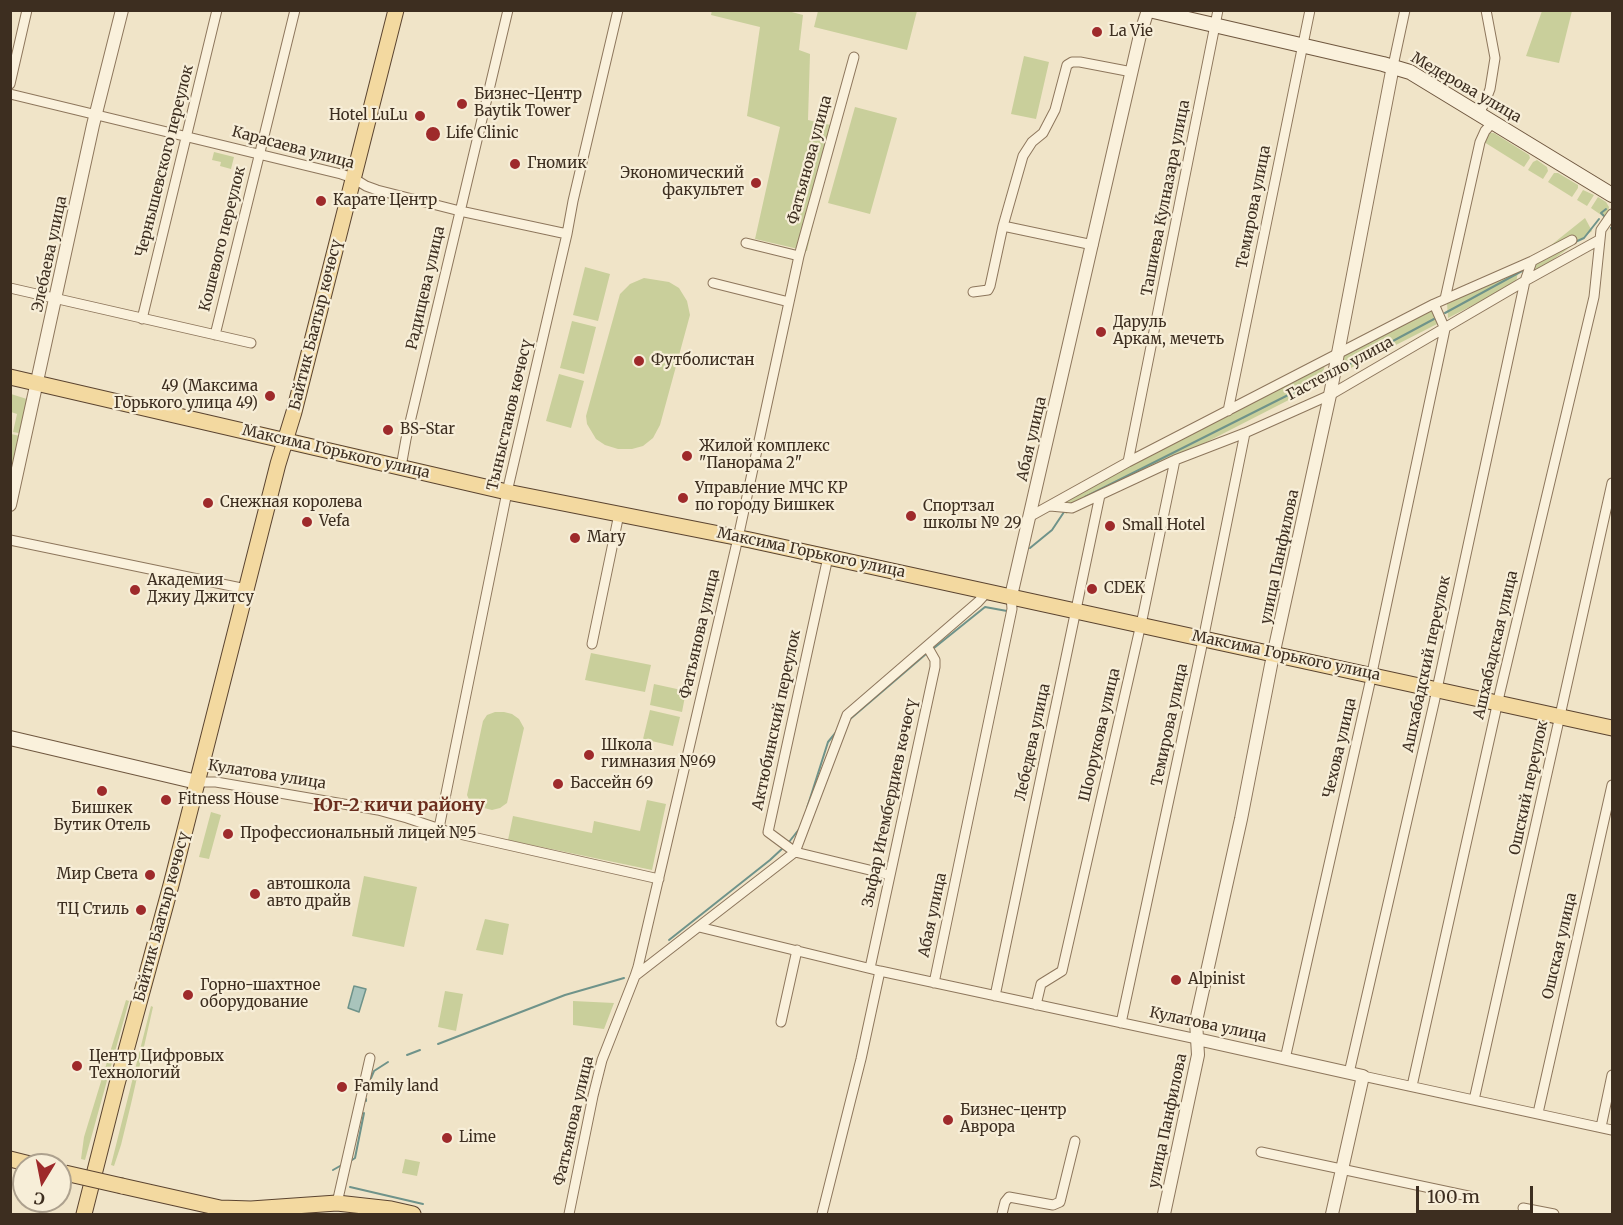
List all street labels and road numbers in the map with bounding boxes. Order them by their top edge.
street label: Медерова улица [1408,49,1524,127]
street label: Чернышевского переулок [132,63,198,259]
street label: Фатьянова улица [784,94,836,226]
street label: Ташиева Кулназара улица [1138,98,1194,298]
street label: Карасаева улица [230,123,356,173]
street label: Темирова улица [1233,144,1275,270]
street label: Кошевого переулок [196,164,250,314]
street label: Элебаева улица [29,194,71,314]
street label: Радищева улица [403,225,449,351]
street label: Байтик Баатыр көчөсү [286,238,346,412]
street label: Гастелло улица [1284,333,1396,405]
street label: Тыныстанов көчөсү [484,337,536,493]
street label: Абая улица [1014,395,1050,483]
street label: Максима Горького улица [240,422,432,482]
street label: улица Панфилова [1257,488,1303,626]
street label: Максима Горького улица [715,524,907,582]
street label: Фатьянова улица [676,567,724,701]
street label: Ашхабадская улица [1470,569,1522,721]
street label: Ашхабадский переулок [1399,574,1455,754]
street label: Максима Горького улица [1190,627,1382,685]
street label: Актюбинский переулок [749,628,805,812]
street label: Темирова улица [1148,662,1192,788]
street label: Шоорукова улица [1076,666,1124,804]
street label: Лебедева улица [1012,682,1054,802]
street label: Чехова улица [1320,696,1360,800]
street label: Зыфар Игембердиев көчөсү [859,697,921,909]
street label: Ошский переулок [1506,719,1552,857]
street label: Кулатова улица [207,757,327,793]
street label: Байтик Баатыр көчөсү [131,830,193,1004]
street label: Абая улица [915,871,951,959]
street label: Ошская улица [1539,891,1581,1001]
street label: Кулатова улица [1148,1004,1268,1046]
street label: улица Панфилова [1145,1052,1191,1190]
street label: Фатьянова улица [550,1054,598,1188]

